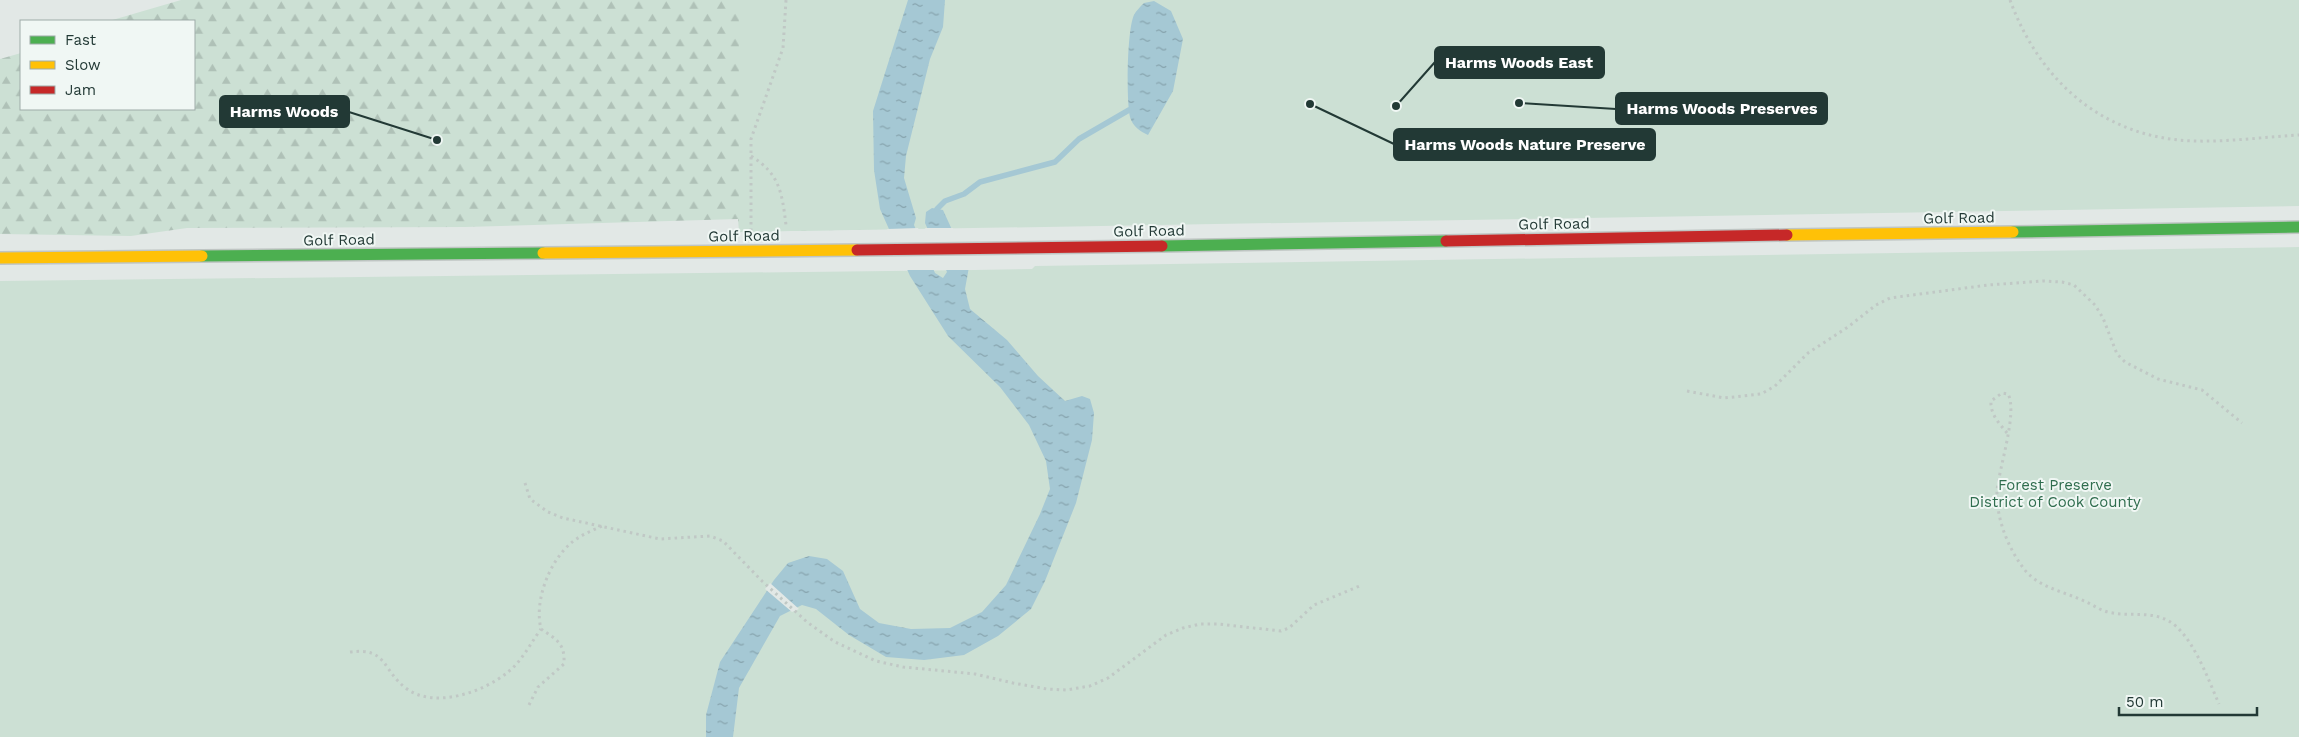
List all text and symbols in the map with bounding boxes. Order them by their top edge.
legend [20,20,195,110]
text: Fast [65,31,97,49]
callout: Harms Woods East [1435,47,1604,78]
text: Harms Woods East [1445,53,1593,72]
text: Slow [65,56,101,74]
text: Jam [65,81,96,99]
callout: Harms Woods Preserves [1616,93,1827,124]
callout: Harms Woods [220,96,349,127]
text: Harms Woods Preserves [1626,99,1818,118]
text: Harms Woods [230,102,339,121]
callout: Harms Woods Nature Preserve [1394,129,1655,160]
text: Harms Woods Nature Preserve [1405,135,1645,154]
street label: Golf Road [1923,208,1995,228]
street label: Golf Road [1518,214,1590,234]
street label: Golf Road [1113,221,1185,241]
street label: Golf Road [708,226,780,246]
street label: Golf Road [303,230,375,250]
park label: Forest Preserve District of Cook County [1969,476,2141,511]
scale bar [2119,684,2256,716]
text: 50 m [2126,693,2163,711]

